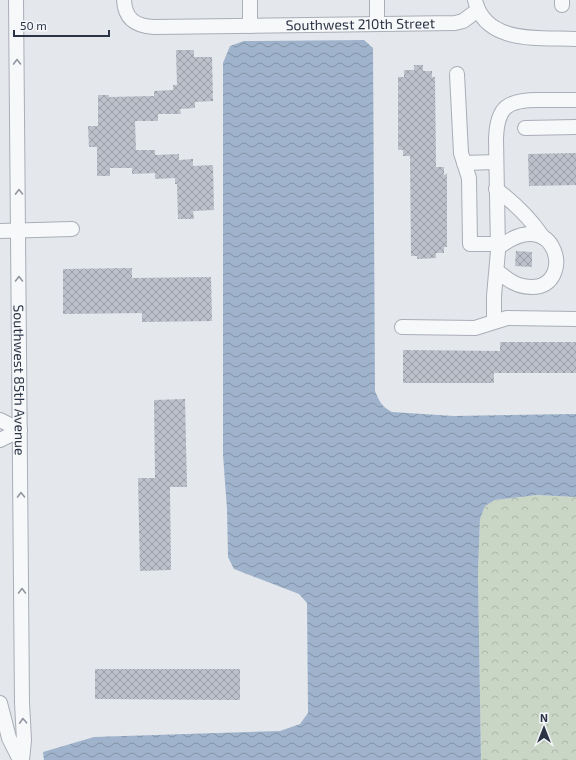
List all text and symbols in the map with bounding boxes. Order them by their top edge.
scale bar [14,12,109,38]
street label: Southwest 210th Street [286,14,435,33]
text: 50 m [20,18,47,32]
one-way arrow [13,59,21,65]
one-way arrow [15,189,23,195]
one-way arrow [15,276,23,282]
street label: Southwest 85th Avenue [11,304,29,456]
one-way arrow [17,492,25,498]
one-way arrow [18,588,26,594]
north arrow [524,708,564,748]
text: N [540,711,548,724]
one-way arrow [19,718,27,724]

